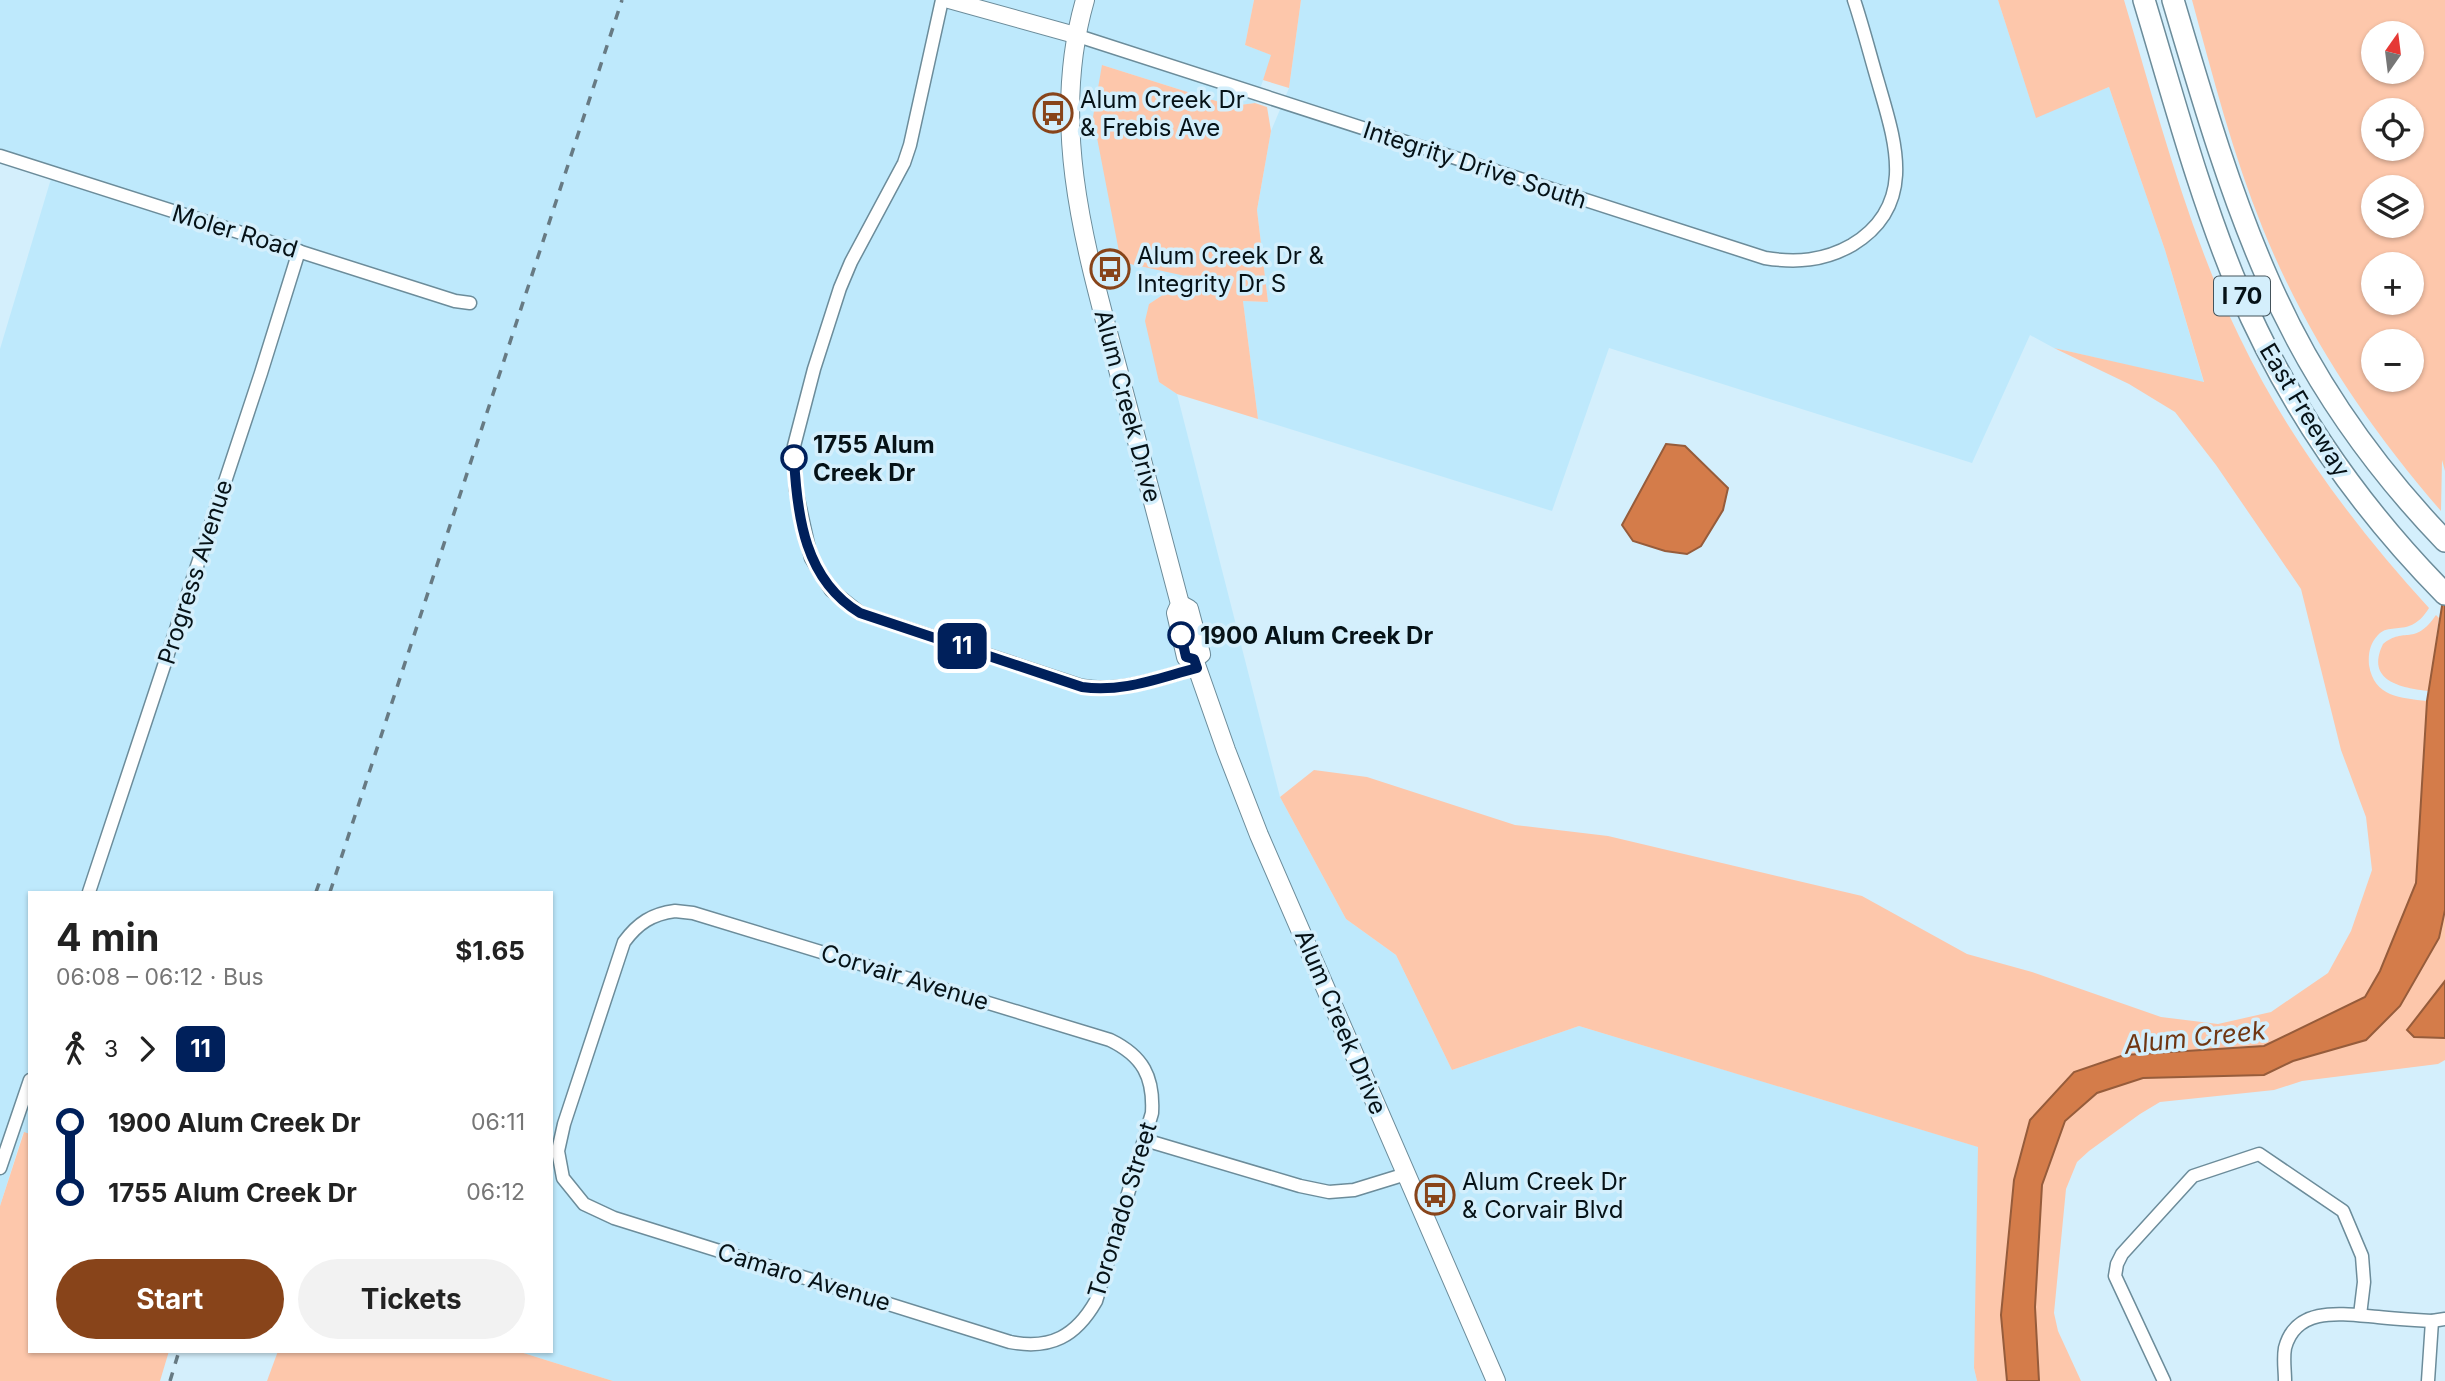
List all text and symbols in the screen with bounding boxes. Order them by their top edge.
north arrow [2361,21,2424,84]
map controls [2361,21,2424,392]
place label: Alum Creek Dr & Frebis Ave [1080,85,1245,142]
bus stop icon: Alum Creek Dr & Frebis Ave [1032,92,1074,134]
button: locate [2361,98,2424,161]
street label: Integrity Drive South [1360,115,1590,215]
button: layers [2361,175,2424,238]
street label: Moler Road [169,198,301,264]
place label: Alum Creek Dr & Integrity Dr S [1137,241,1325,298]
bus stop icon: Alum Creek Dr & Integrity Dr S [1089,248,1131,290]
button: + [2361,252,2424,315]
road number: I 70 [2214,276,2270,316]
street label: Alum Creek Drive [1088,307,1168,505]
button: − [2361,329,2424,392]
street label: East Freeway [2254,338,2356,482]
place label: 1755 Alum Creek Dr [813,430,935,487]
marker: 1755 Alum Creek Dr [781,445,807,471]
street label: Progress Avenue [152,476,238,668]
place label: 1900 Alum Creek Dr [1200,621,1433,650]
marker: 1900 Alum Creek Dr [1168,622,1194,648]
line badge: 11 [930,623,993,669]
text: 11 [952,631,972,660]
text: 4 min [56,914,159,960]
street label: Alum Creek Drive [1289,925,1393,1119]
text: $1.65 [455,935,525,966]
street label: Corvair Avenue [818,938,992,1016]
text: 06:08 – 06:12 · Bus [56,963,264,991]
water label: Alum Creek [2122,1014,2268,1060]
icon: walk [56,1030,94,1068]
icon: forward [128,1030,166,1068]
text: 11 [190,1034,211,1063]
text: 3 [104,1035,118,1063]
text: 1900 Alum Creek Dr [108,1107,361,1138]
text: 06:11 [471,1108,525,1136]
street label: Toronado Street [1081,1118,1163,1301]
place label: Alum Creek Dr & Corvair Blvd [1462,1167,1627,1224]
bus stop icon: Alum Creek Dr & Corvair Blvd [1414,1174,1456,1216]
text: 1755 Alum Creek Dr [108,1177,357,1208]
text: 06:12 [466,1178,525,1206]
street label: Camaro Avenue [714,1237,894,1317]
button: Start [56,1259,284,1339]
button: Tickets [298,1259,525,1339]

